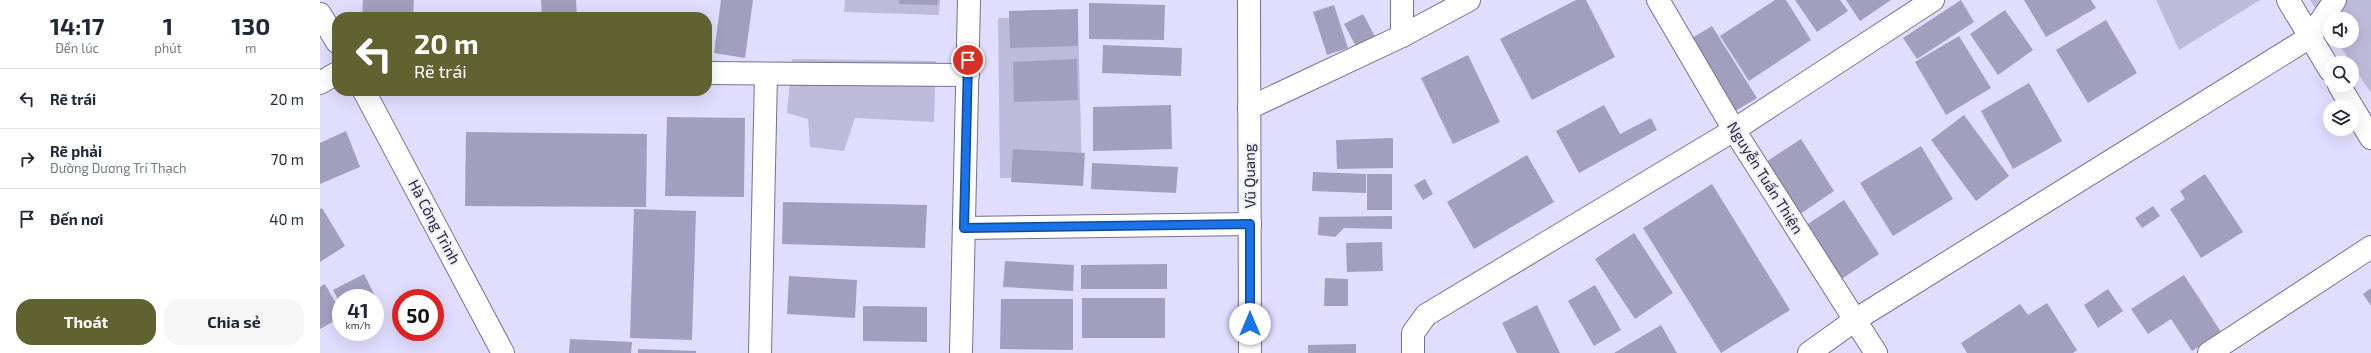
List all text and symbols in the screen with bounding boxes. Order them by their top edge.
text: 14:17 [50,11,105,40]
text: 1 [163,11,173,40]
text: 130 [231,11,270,40]
map controls [2323,12,2359,136]
button: sound [2323,12,2359,48]
text: 20 m [414,26,479,60]
icon: left [348,28,400,80]
text: Đến lúc [55,40,99,56]
text: phút [154,40,182,56]
text: m [245,40,256,56]
pin [951,43,985,77]
icon: arrive [957,49,979,71]
button: search [2323,56,2359,92]
text: Rẽ trái [414,60,467,82]
icon: left [16,88,38,110]
text: Rẽ trái [50,90,96,108]
text: 20 m [270,90,304,108]
button: layers [2323,100,2359,136]
street label: Nguyễn Tuấn Thiện [1724,118,1808,237]
text: Rẽ phải [50,142,102,160]
street label: Vũ Quang [1239,143,1260,208]
icon: right [16,148,38,170]
text: 70 m [271,150,304,168]
text: Đường Dương Trí Thạch [50,160,187,176]
street label: Hà Công Trình [405,176,465,267]
icon: arrive [16,208,38,230]
text: Đến nơi [50,210,104,228]
text: 40 m [269,210,304,228]
speed limit sign: 50 [392,289,444,341]
text: 41 [347,298,369,322]
button: Thoát [16,299,156,345]
button: Chia sẻ [164,299,304,345]
position arrow [1229,303,1271,345]
text: km/h [346,319,370,331]

